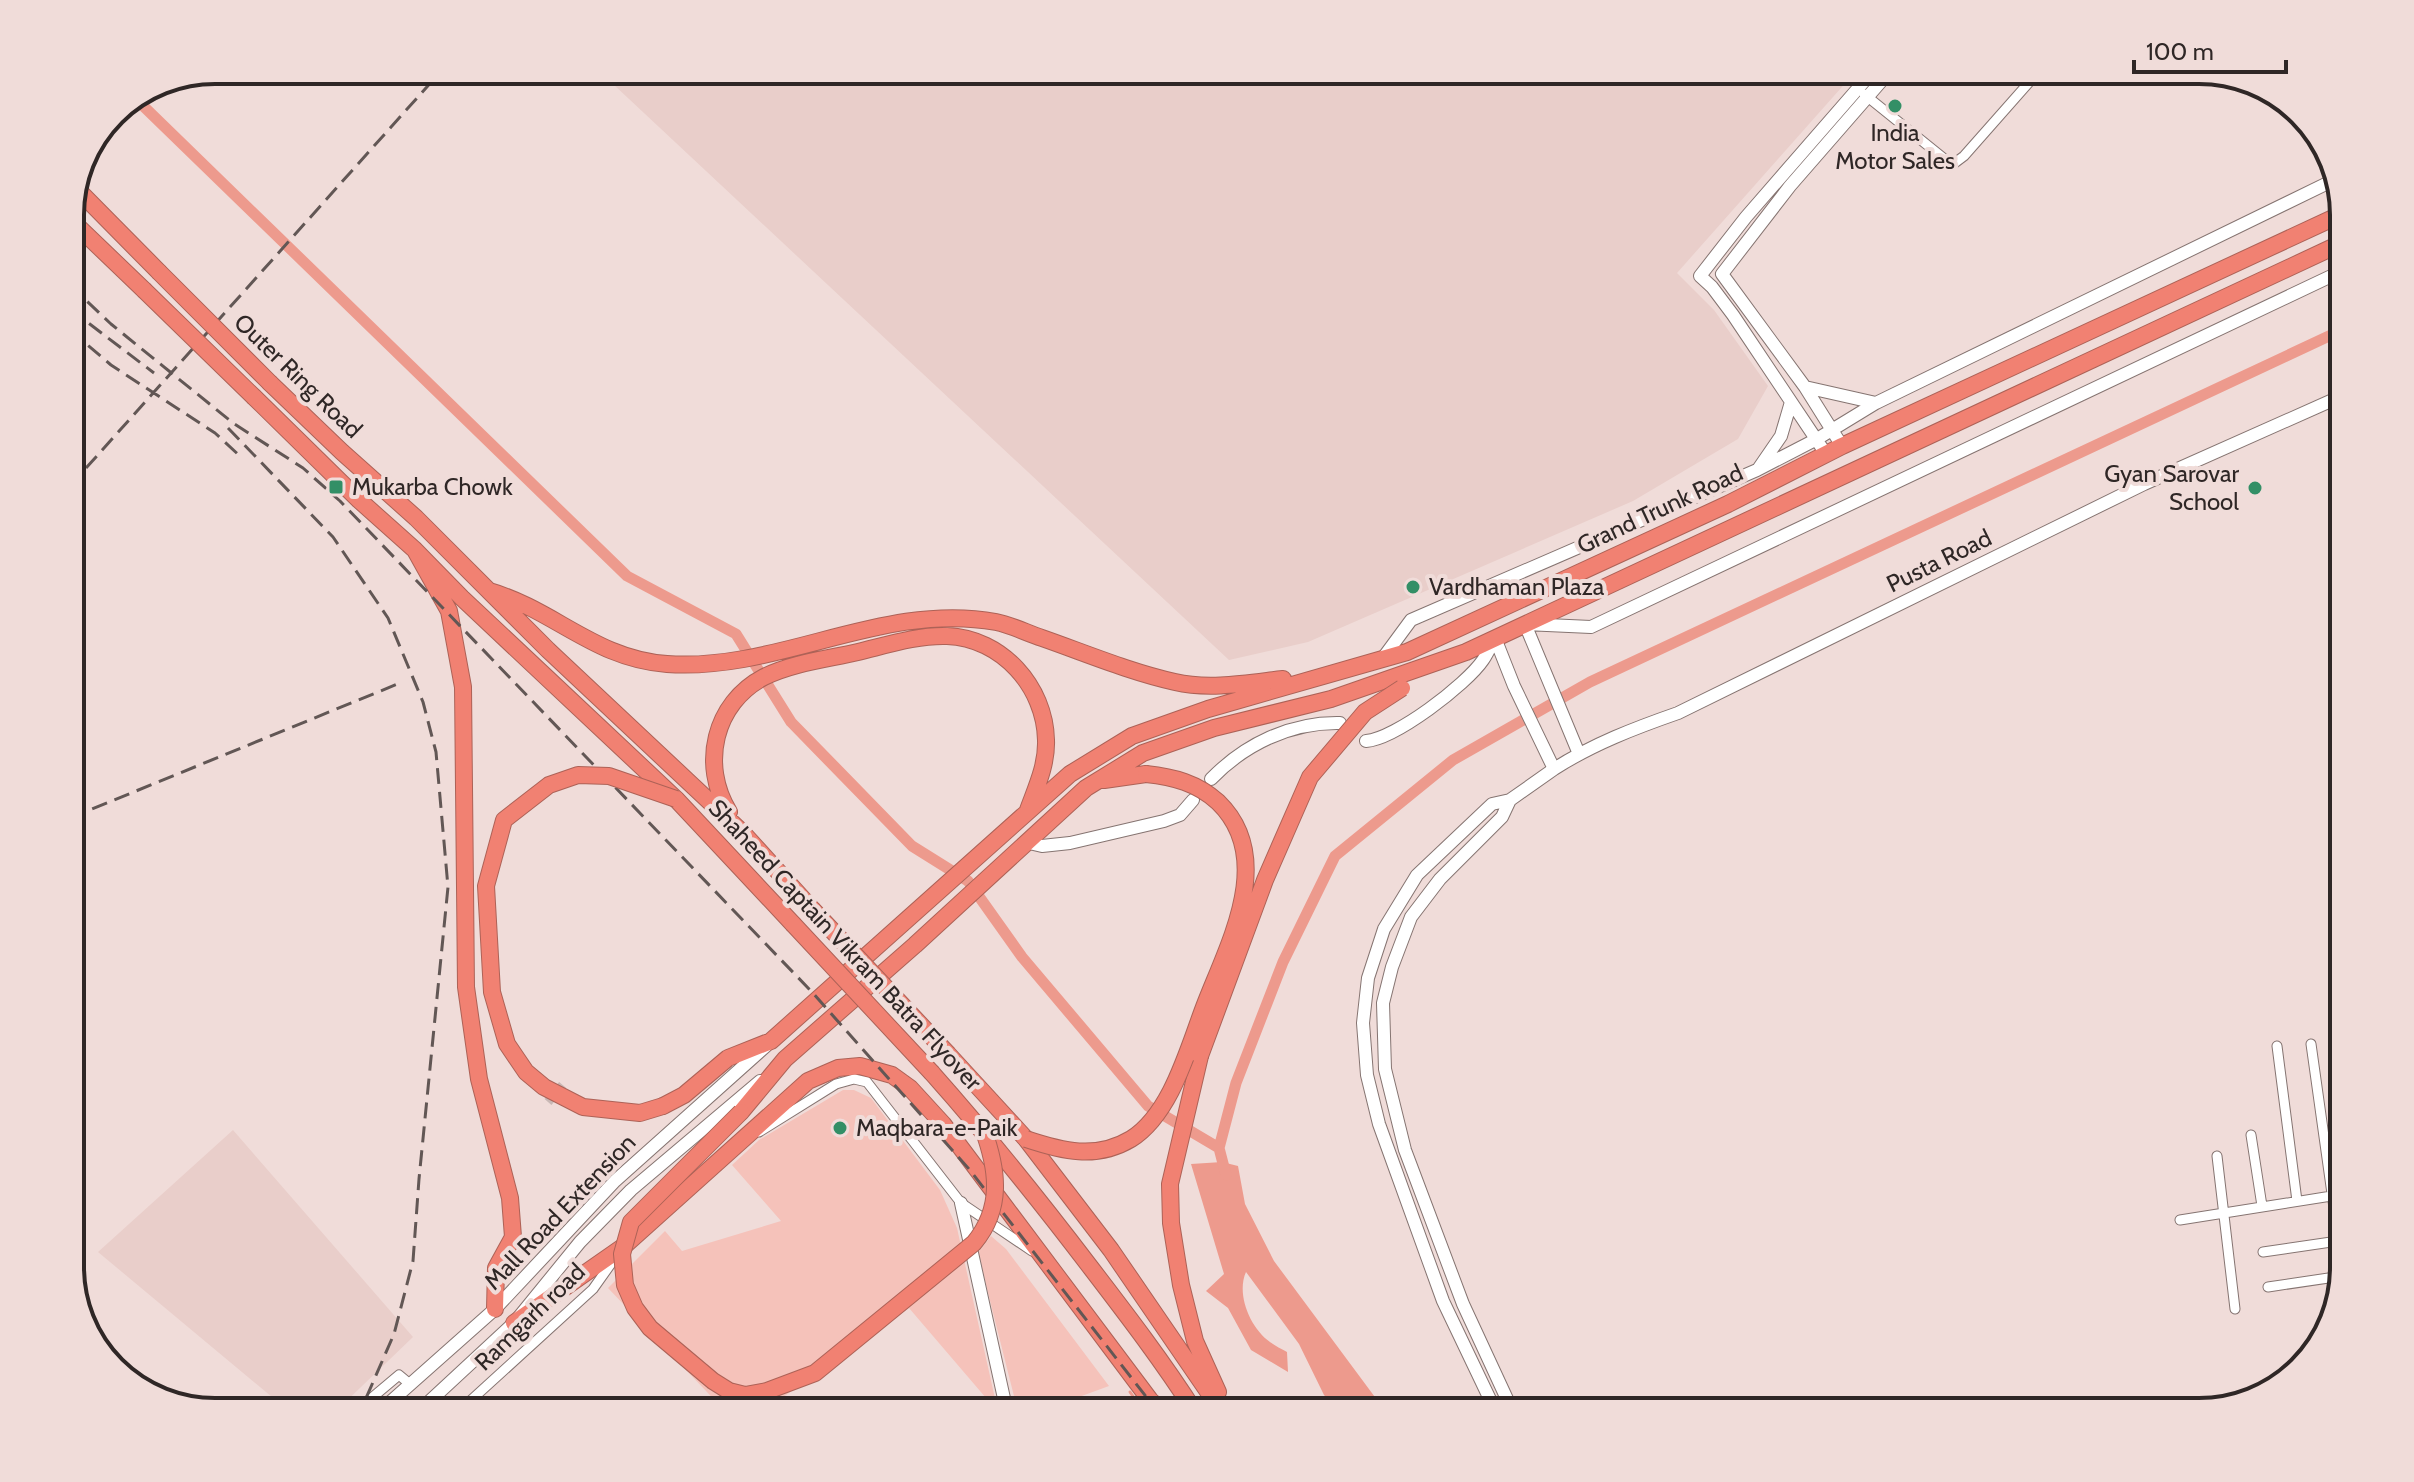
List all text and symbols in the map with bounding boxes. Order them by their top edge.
scale bar [2134,24,2286,74]
text: 100 m [2146,37,2214,66]
marker: India Motor Sales [1886,97,1904,115]
place label: India Motor Sales [1835,118,1955,175]
street label: Outer Ring Road [228,307,368,444]
street label: Grand Trunk Road [1572,457,1747,560]
place label: Gyan Sarovar School [2104,459,2239,516]
place label: Mukarba Chowk [352,472,513,501]
marker: Mukarba Chowk [327,478,345,496]
marker: Gyan Sarovar School [2246,479,2264,497]
street label: Pusta Road [1882,523,1996,598]
place label: Vardhaman Plaza [1429,572,1605,601]
marker: Vardhaman Plaza [1404,578,1422,596]
street label: Shaheed Captain Vikram Batra Flyover [703,793,988,1096]
place label: Maqbara-e-Paik [856,1113,1018,1142]
marker: Maqbara-e-Paik [831,1119,849,1137]
street label: Mall Road Extension [478,1128,641,1295]
street label: Ramgarh road [469,1257,591,1376]

